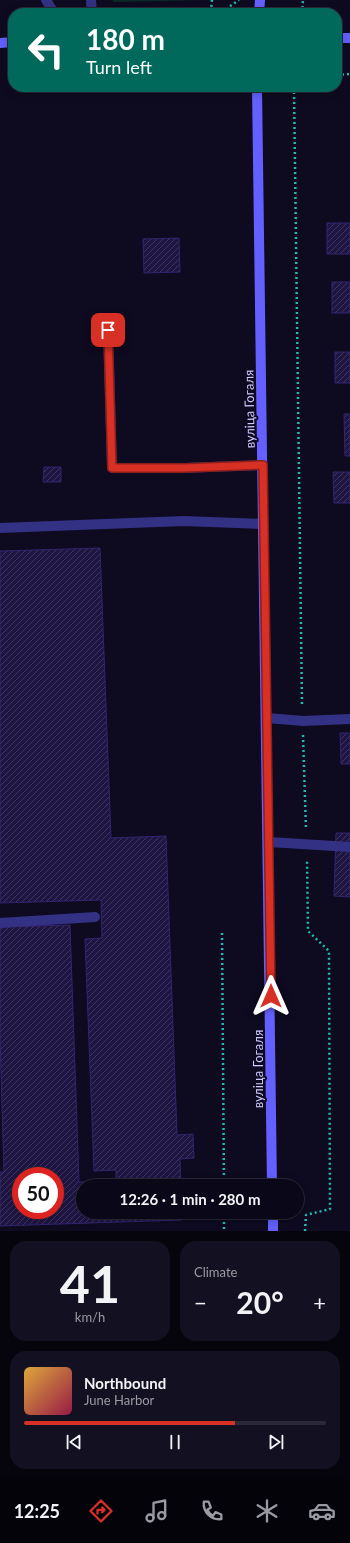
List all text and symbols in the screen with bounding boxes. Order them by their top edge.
text: 180 m [86,22,165,56]
icon: left [20,24,72,76]
text: Turn left [86,56,152,78]
pin [91,313,125,347]
icon: arrive [97,319,119,341]
street label: вуліца Гогаля [240,370,258,448]
position arrow [250,975,292,1017]
street label: вуліца Гогаля [250,1030,266,1108]
speed limit sign: 50 [12,1167,64,1219]
text: 12:26 · 1 min · 280 m [120,1190,260,1208]
text: 41 [60,1252,120,1314]
text: Climate [194,1264,237,1280]
text: 20° [236,1284,284,1320]
text: − [194,1289,207,1316]
text: + [313,1289,326,1316]
text: km/h [75,1309,105,1325]
text: Northbound [84,1374,166,1392]
text: June Harbor [84,1392,154,1408]
icon: previous [63,1431,85,1453]
icon: pause [164,1431,186,1453]
icon: next [265,1431,287,1453]
icon: directions [87,1497,115,1525]
icon: music [143,1497,171,1525]
icon: phone [198,1497,226,1525]
icon: climate [253,1497,281,1525]
icon: car [308,1497,336,1525]
text: 12:25 [14,1500,60,1522]

